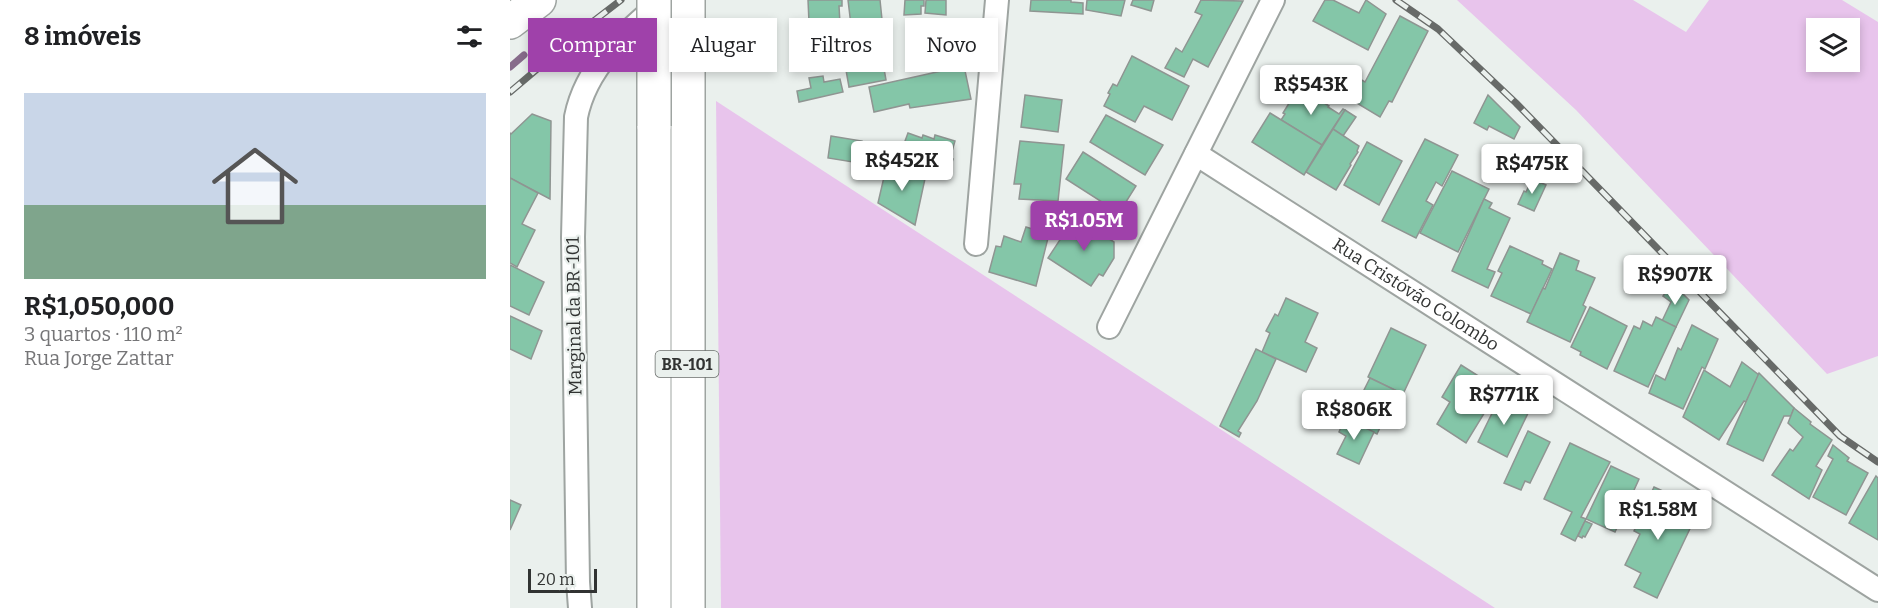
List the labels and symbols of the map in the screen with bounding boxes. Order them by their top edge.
pin: R$543K [1262,65,1360,116]
pin: R$452K [853,141,951,192]
pin: R$475K [1483,144,1581,195]
pin: R$1.05M [1029,201,1139,252]
street label: Rua Cristóvão Colombo [1329,233,1503,356]
street label: Marginal da BR-101 [562,236,586,396]
pin: R$907K [1626,255,1724,306]
road number: BR-101 [656,351,718,377]
pin: R$771K [1455,375,1553,426]
pin: R$806K [1305,390,1403,441]
pin: R$1.58M [1603,490,1713,541]
scale bar [528,566,597,594]

